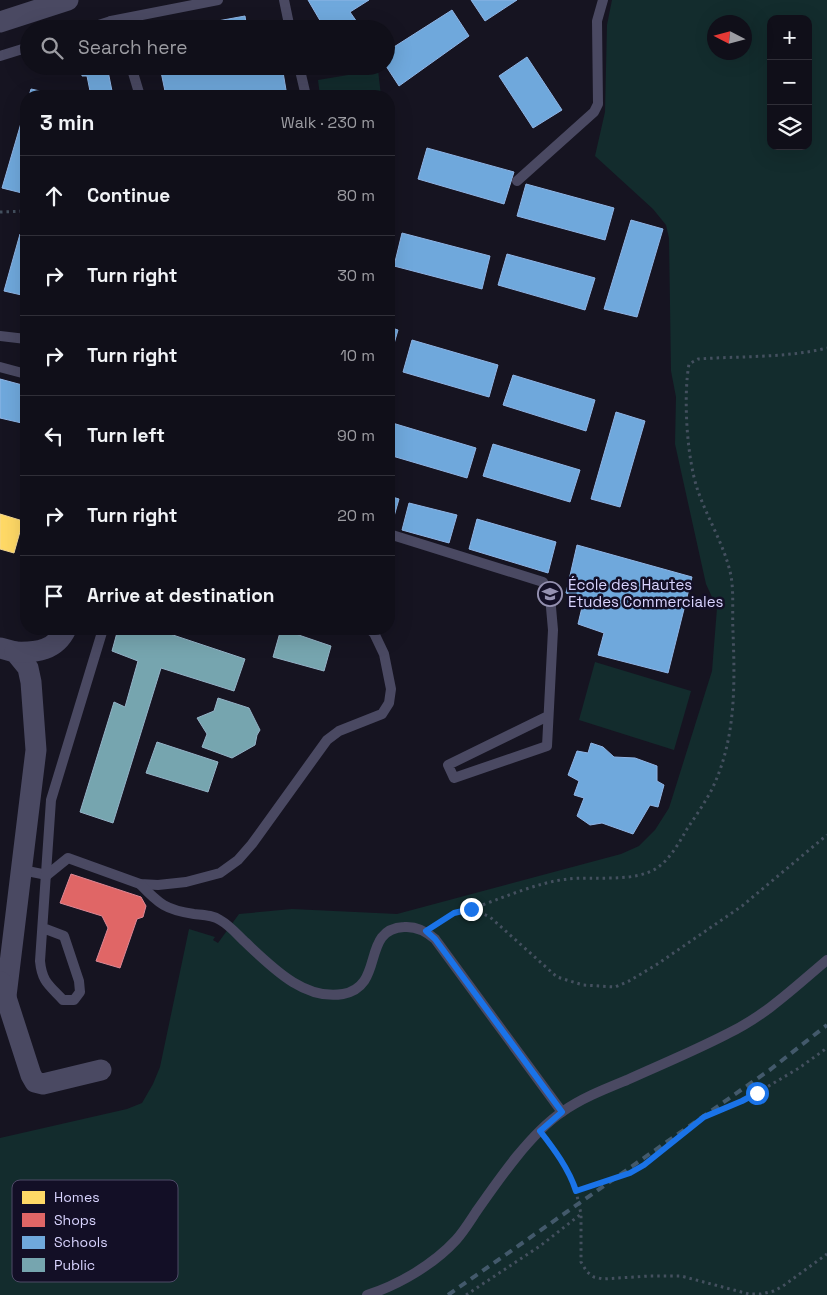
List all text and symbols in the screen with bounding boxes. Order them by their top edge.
north arrow [707,15,752,60]
map controls [767,15,812,150]
button: + [767,15,812,60]
search box [20,20,395,75]
icon: search [38,34,66,62]
text: Search here [78,35,188,60]
button: − [767,60,812,105]
button: layers [767,105,812,150]
text: 3 min [40,109,95,136]
text: Walk · 230 m [281,112,375,133]
icon: ahead [40,182,68,210]
text: Continue [87,183,170,208]
text: 80 m [337,185,375,206]
icon: right [40,262,68,290]
text: Turn right [87,263,177,288]
text: 30 m [337,265,375,286]
icon: right [40,342,68,370]
text: Turn right [87,343,177,368]
text: 10 m [340,345,375,366]
icon: left [40,422,68,450]
text: Turn left [87,423,165,448]
text: 90 m [337,425,375,446]
icon: right [40,502,68,530]
text: Turn right [87,503,177,528]
text: 20 m [337,505,375,526]
place label: École des Hautes Etudes Commerciales [568,575,724,611]
school or university icon: École des Hautes Etudes Commerciales [537,581,563,607]
icon: arrive [40,582,68,610]
text: Arrive at destination [87,583,275,608]
route end [460,898,483,921]
route start [746,1082,769,1105]
legend [12,1180,178,1282]
text: Homes [54,1188,100,1206]
text: Shops [54,1211,96,1229]
text: Schools [54,1233,108,1251]
text: Public [54,1256,95,1274]

